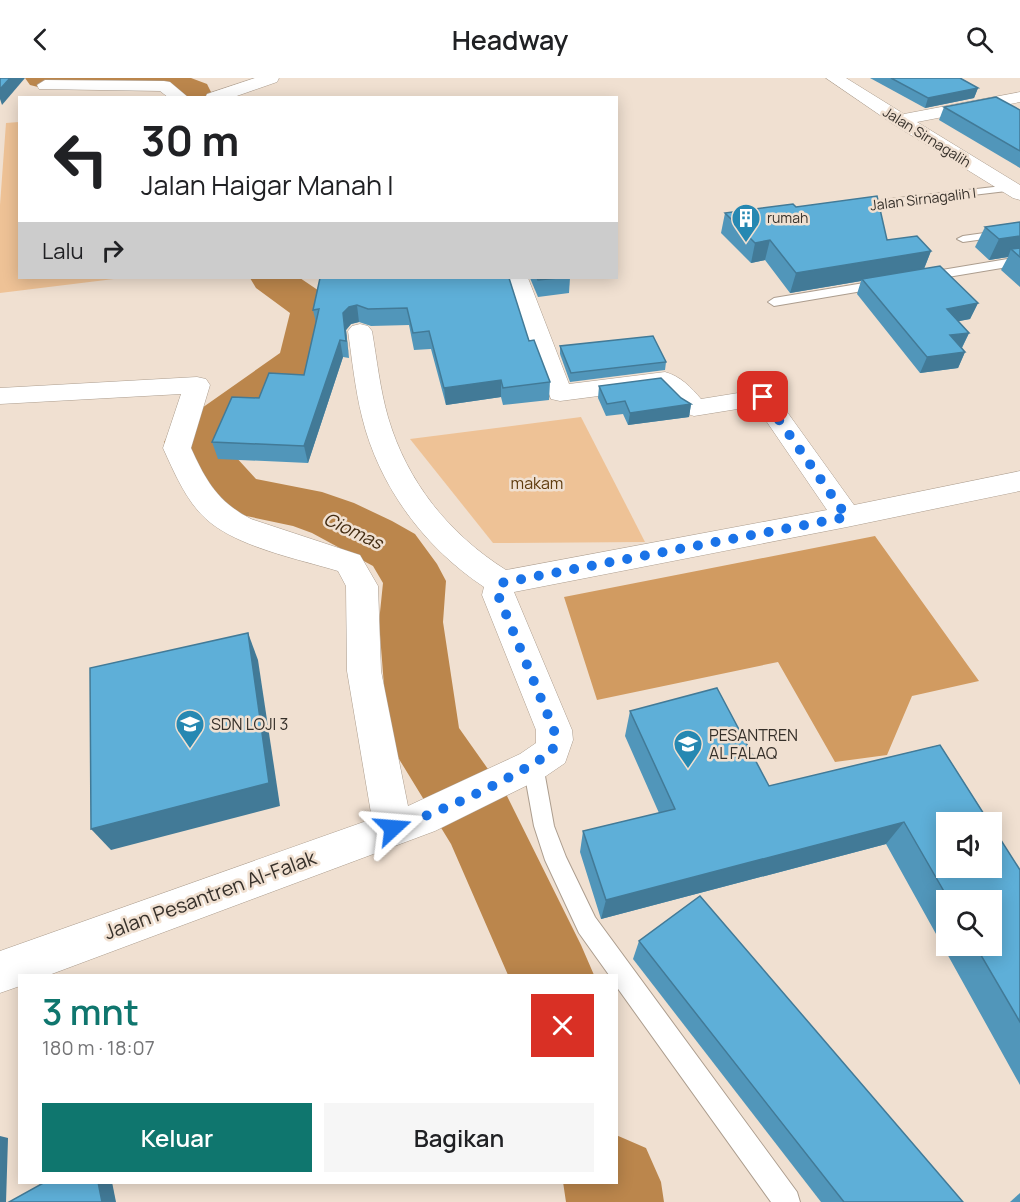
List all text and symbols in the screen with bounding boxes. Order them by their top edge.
text: Headway [452,21,568,58]
icon: back [24,23,57,56]
icon: search [963,23,996,56]
street label: Jalan Sirnagalih [880,102,975,171]
text: 30 m [141,111,239,169]
icon: left [42,120,120,198]
text: Jalan Haigar Manah I [141,166,394,203]
street label: Jalan Sirnagalih I [869,183,977,214]
building icon: rumah [730,202,762,244]
place label: rumah [767,208,808,227]
icon: right [96,234,129,267]
text: Lalu [42,236,84,266]
pin [737,371,788,422]
icon: arrive [746,380,779,413]
park label: makam [511,472,563,494]
water label: Ciomas [320,506,388,555]
school or university icon: SDN LOJI 3 [174,708,206,750]
place label: SDN LOJI 3 [211,713,288,735]
place label: PESANTREN AL FALAQ [709,724,798,764]
school or university icon: PESANTREN AL FALAQ [672,728,704,770]
position arrow [361,796,425,860]
map controls [936,812,1002,956]
button: sound [936,812,1002,878]
street label: Jalan Pesantren Al-Falak [100,843,321,945]
button: search [936,890,1002,956]
text: 3 mnt [42,987,139,1036]
button: close [531,994,594,1057]
text: 180 m · 18:07 [42,1034,155,1061]
button: Keluar [42,1103,312,1172]
button: Bagikan [324,1103,594,1172]

